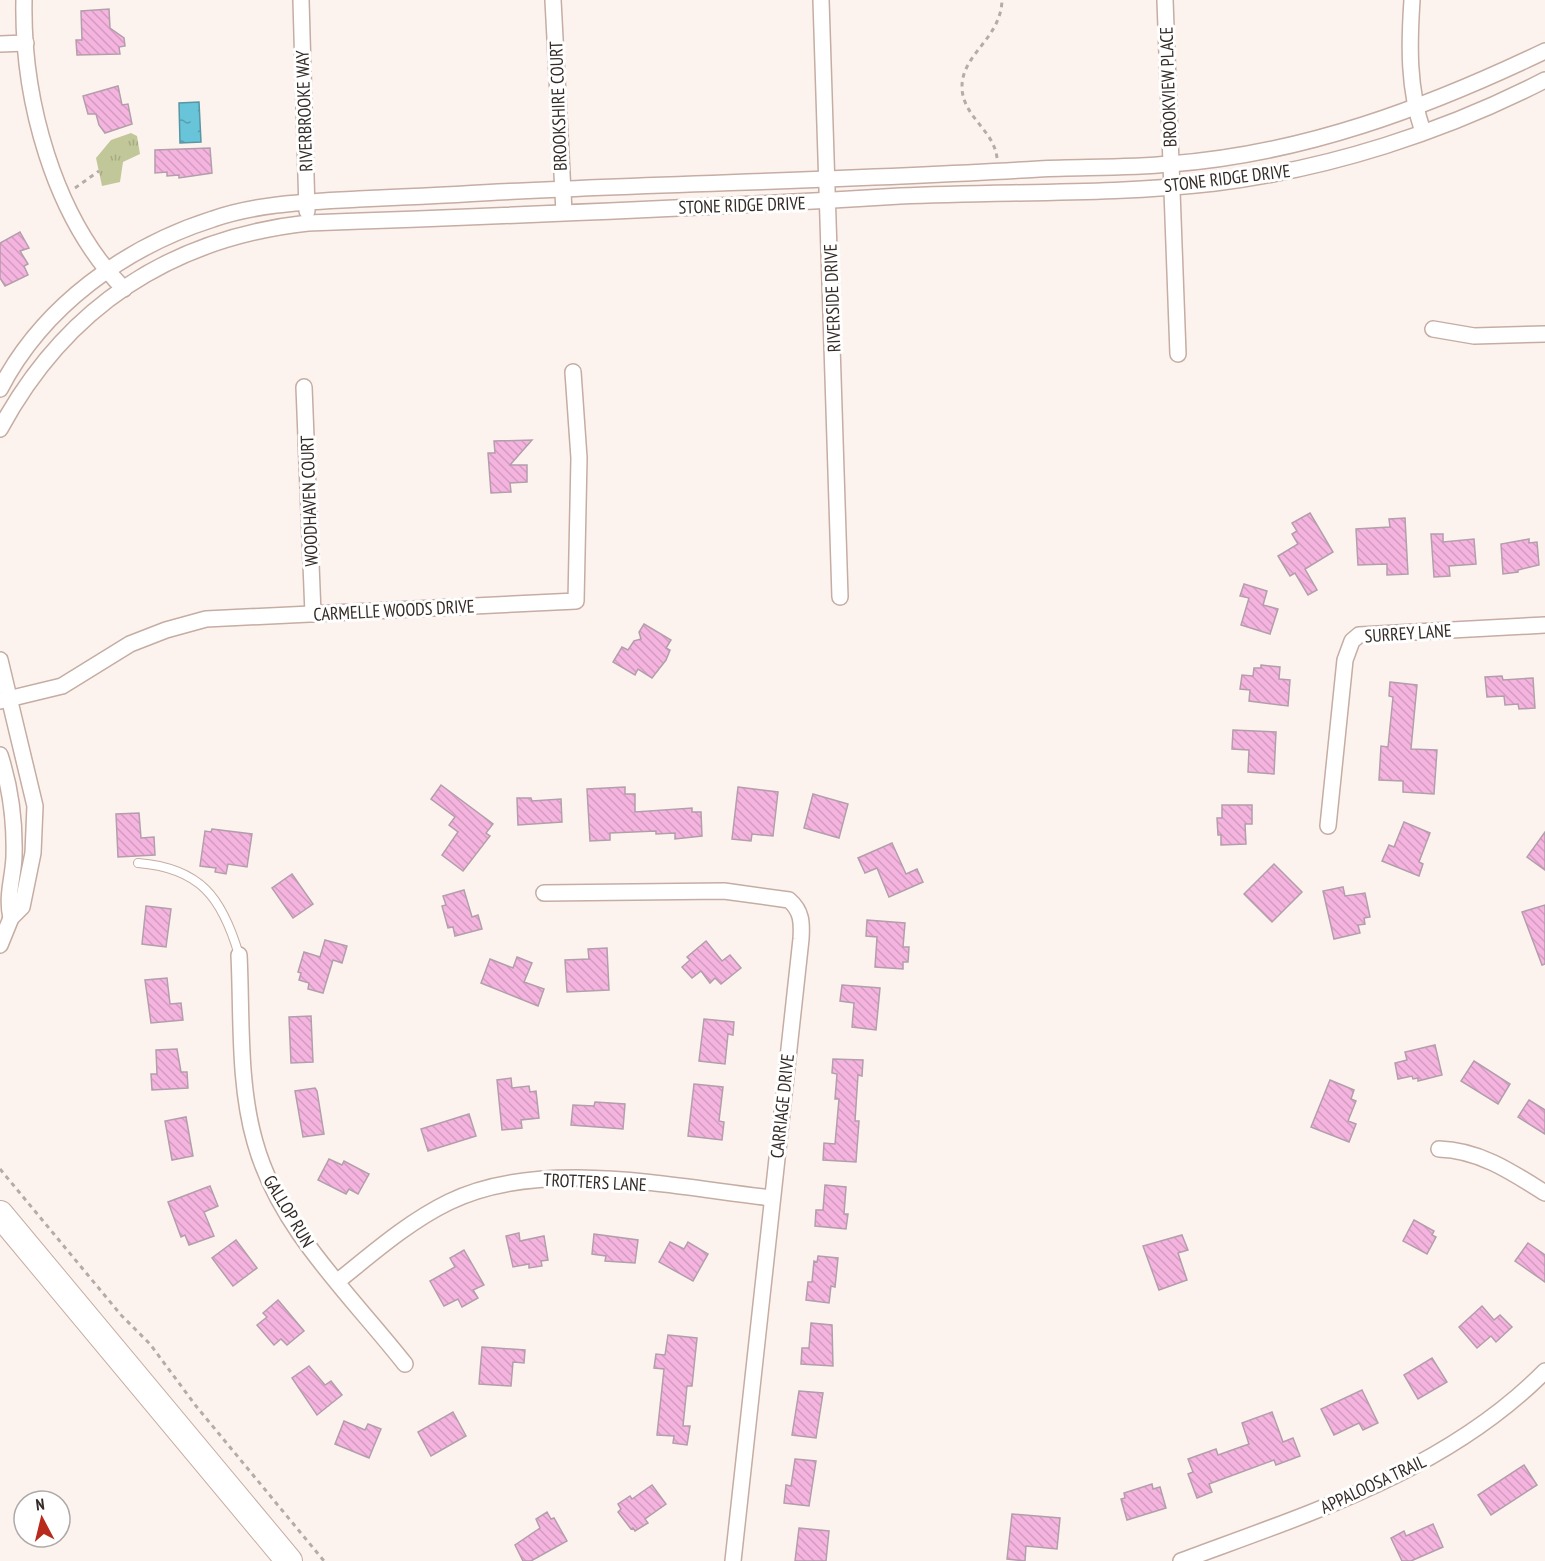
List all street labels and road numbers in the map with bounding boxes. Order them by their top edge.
street label: BROOKVIEW PLACE [1154,26,1182,148]
street label: BROOKSHIRE COURT [544,41,572,171]
street label: RIVERBROOKE WAY [290,49,318,172]
street label: STONE RIDGE DRIVE [1162,159,1292,197]
street label: STONE RIDGE DRIVE [678,191,806,219]
street label: RIVERSIDE DRIVE [819,243,845,353]
street label: WOODHAVEN COURT [295,435,323,567]
street label: CARMELLE WOODS DRIVE [313,594,475,626]
street label: SURREY LANE [1364,618,1452,648]
street label: CARRIAGE DRIVE [765,1053,799,1159]
street label: TROTTERS LANE [543,1168,647,1196]
street label: GALLOP RUN [258,1171,320,1251]
street label: APPALOOSA TRAIL [1317,1449,1430,1519]

